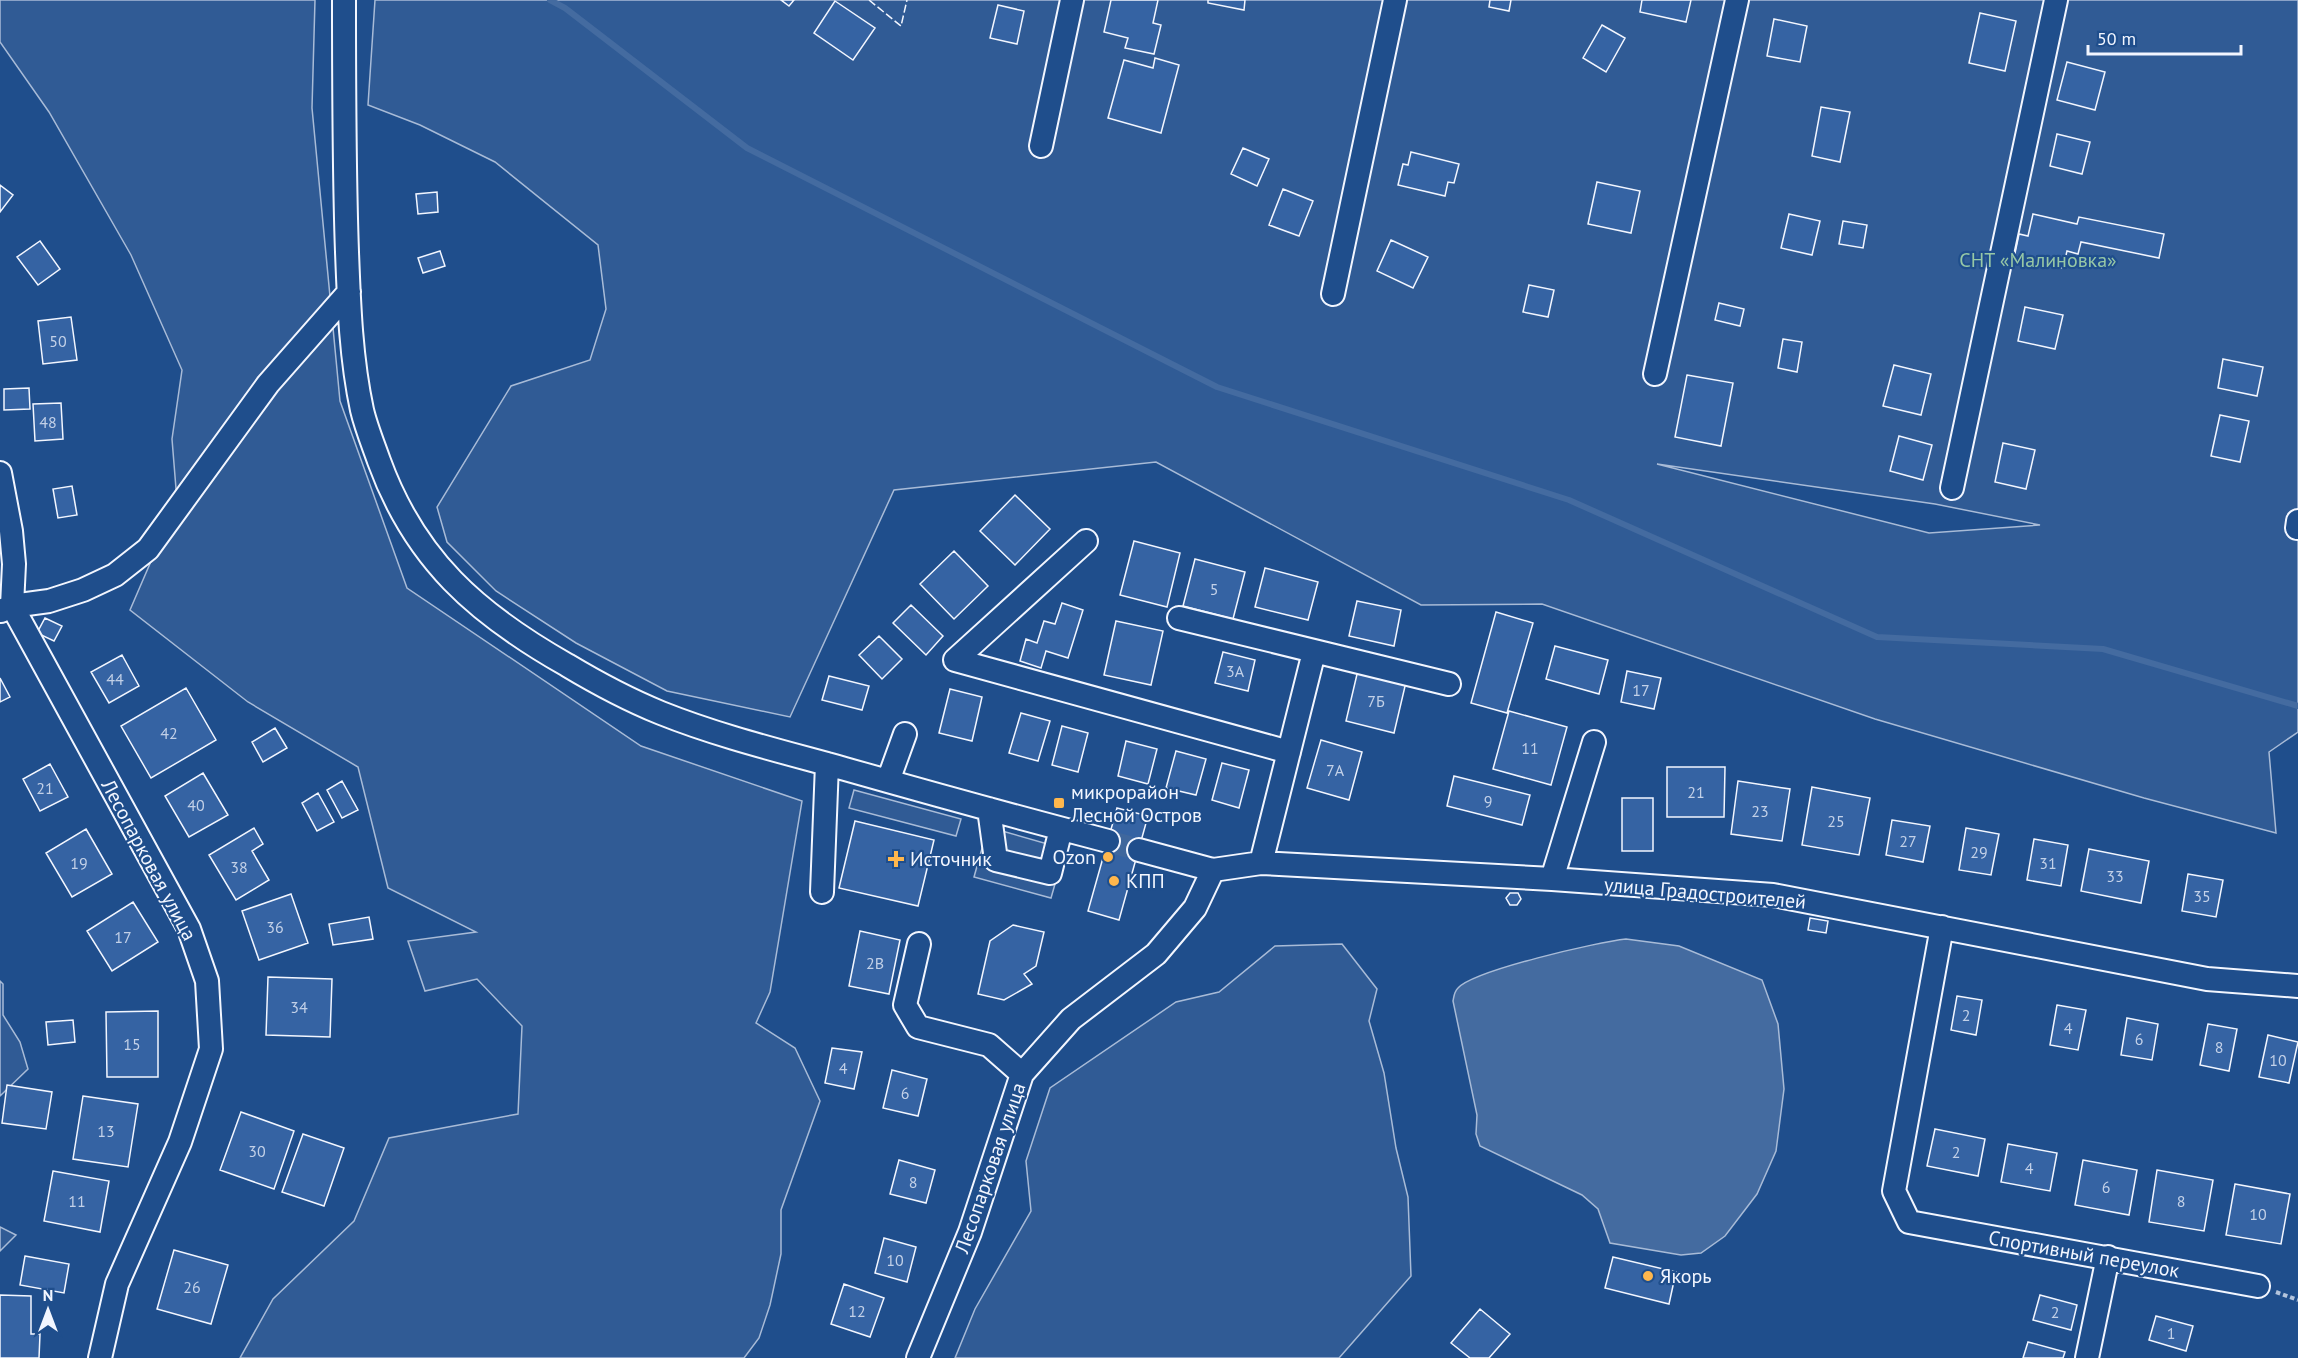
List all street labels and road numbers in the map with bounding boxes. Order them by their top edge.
street label: Лесопарковая улица [95,774,202,945]
street label: улица Градостроителей [1603,871,1807,915]
street label: Лесопарковая улица [948,1079,1031,1258]
street label: Спортивный переулок [1987,1224,2182,1284]

